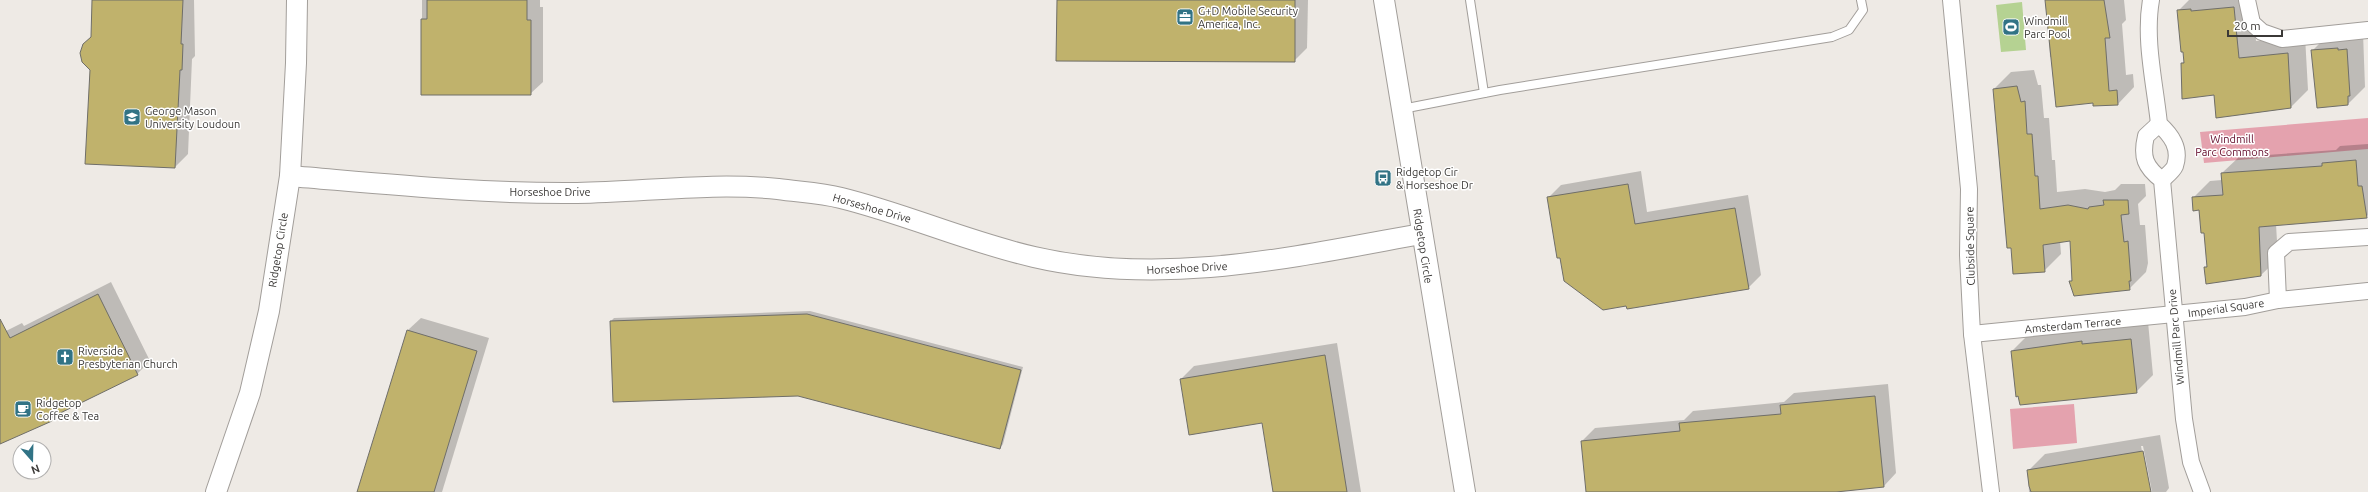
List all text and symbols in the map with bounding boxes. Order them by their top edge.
place label: G+D Mobile Security America, Inc. [1198,5,1299,30]
office icon: G+D Mobile Security America, Inc. [1175,7,1195,27]
scale bar [2228,12,2282,38]
place label: Windmill Parc Pool [2024,15,2070,40]
sports icon: Windmill Parc Pool [2001,17,2021,37]
text: 20 m [2234,19,2261,32]
place label: George Mason University Loudoun [145,105,240,130]
school or university icon: George Mason University Loudoun [122,107,142,127]
park label: Windmill Parc Commons [2195,133,2269,158]
place label: Ridgetop Cir & Horseshoe Dr [1396,166,1474,191]
bus stop icon: Ridgetop Cir & Horseshoe Dr [1373,168,1393,188]
street label: Horseshoe Drive [509,186,591,198]
street label: Horseshoe Drive [831,191,913,225]
street label: Clubside Square [1963,206,1977,286]
street label: Ridgetop Circle [1411,208,1435,284]
street label: Ridgetop Circle [266,212,290,288]
street label: Horseshoe Drive [1146,260,1228,276]
street label: Windmill Parc Drive [2166,289,2186,385]
street label: Imperial Square [2187,297,2265,319]
street label: Amsterdam Terrace [2024,315,2122,335]
place label: Riverside Presbyterian Church [78,345,178,370]
church icon: Riverside Presbyterian Church [55,347,75,367]
place label: Ridgetop Coffee & Tea [36,397,99,422]
cafe icon: Ridgetop Coffee & Tea [13,399,33,419]
north arrow [12,440,52,480]
text: N [30,462,41,476]

